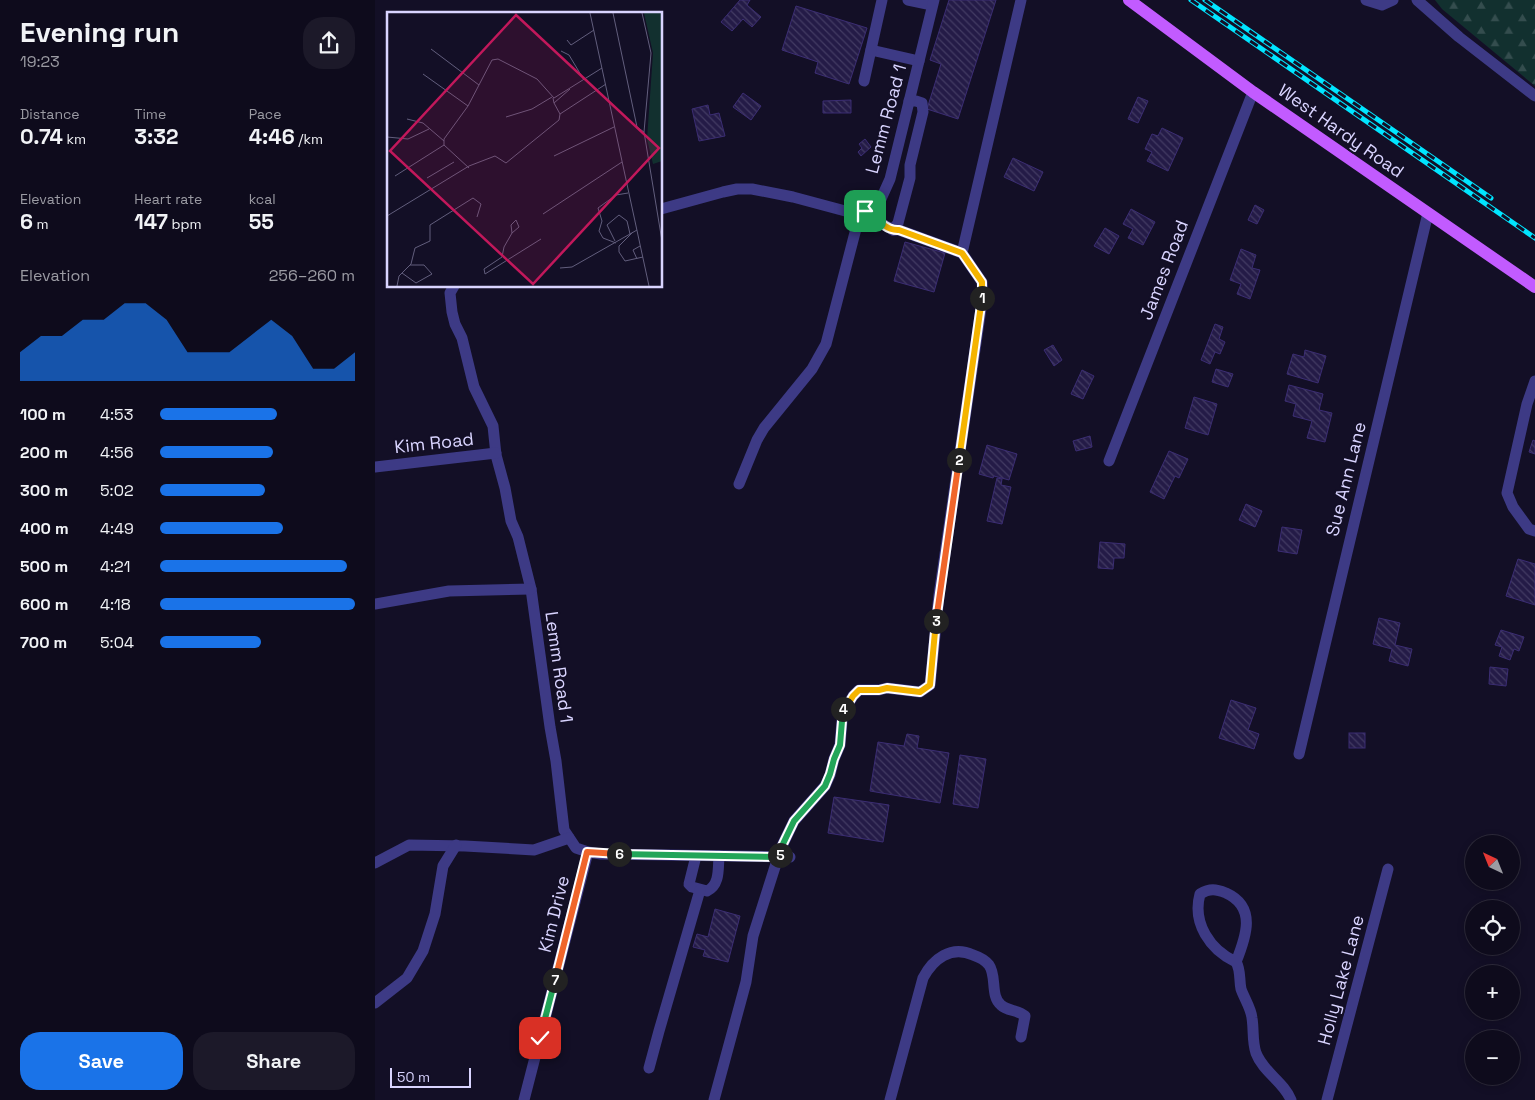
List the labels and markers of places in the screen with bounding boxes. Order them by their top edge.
pin [844,190,886,232]
pin: 1 [969,286,995,310]
pin: 2 [947,448,971,472]
pin: 3 [923,608,949,634]
pin: 4 [831,696,855,722]
pin: 6 [607,842,631,866]
pin: 5 [767,842,793,868]
pin: 7 [543,968,567,992]
pin [519,1017,561,1059]

